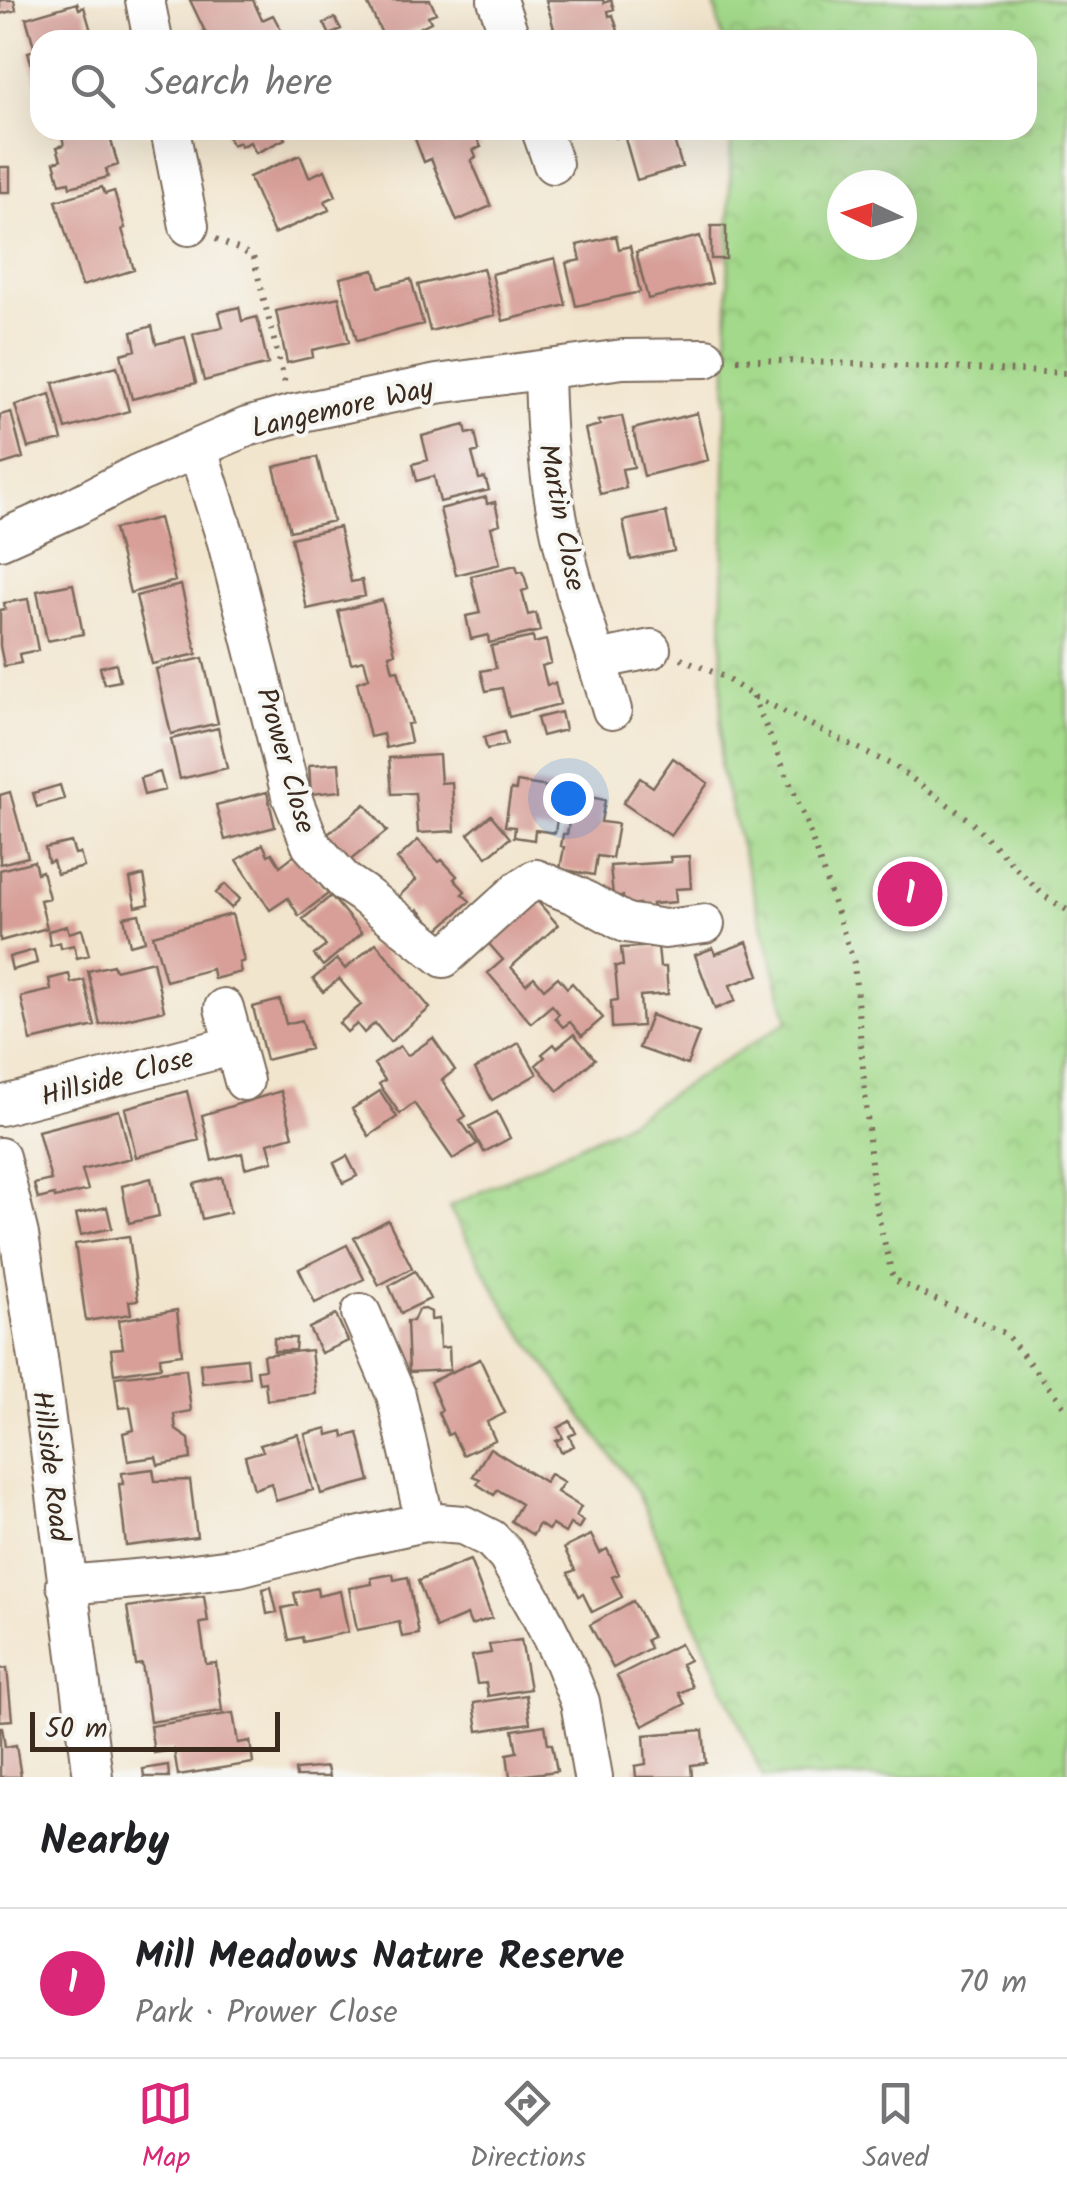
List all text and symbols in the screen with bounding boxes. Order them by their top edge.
search box [30,30,1037,140]
text: Search here [145,55,332,115]
icon: search [65,58,120,113]
north arrow [827,170,917,260]
street label: Langemore Way [247,366,439,452]
street label: Martin Close [524,440,597,595]
street label: Prower Close [242,682,327,839]
your location [543,773,594,824]
pin: 1 [878,856,942,932]
street label: Hillside Close [36,1036,199,1120]
street label: Hillside Road [18,1388,81,1545]
scale bar [30,1707,280,1752]
text: 50 m [45,1707,108,1752]
text: Nearby [40,1809,169,1876]
text: Mill Meadows Nature Reserve [135,1928,624,1988]
text: 1 [68,1958,77,2009]
text: 70 m [958,1958,1027,2009]
text: Park · Prower Close [135,1988,398,2039]
tab: Map [138,2076,193,2181]
tab: Directions [470,2076,586,2181]
tab: Saved [862,2076,929,2181]

